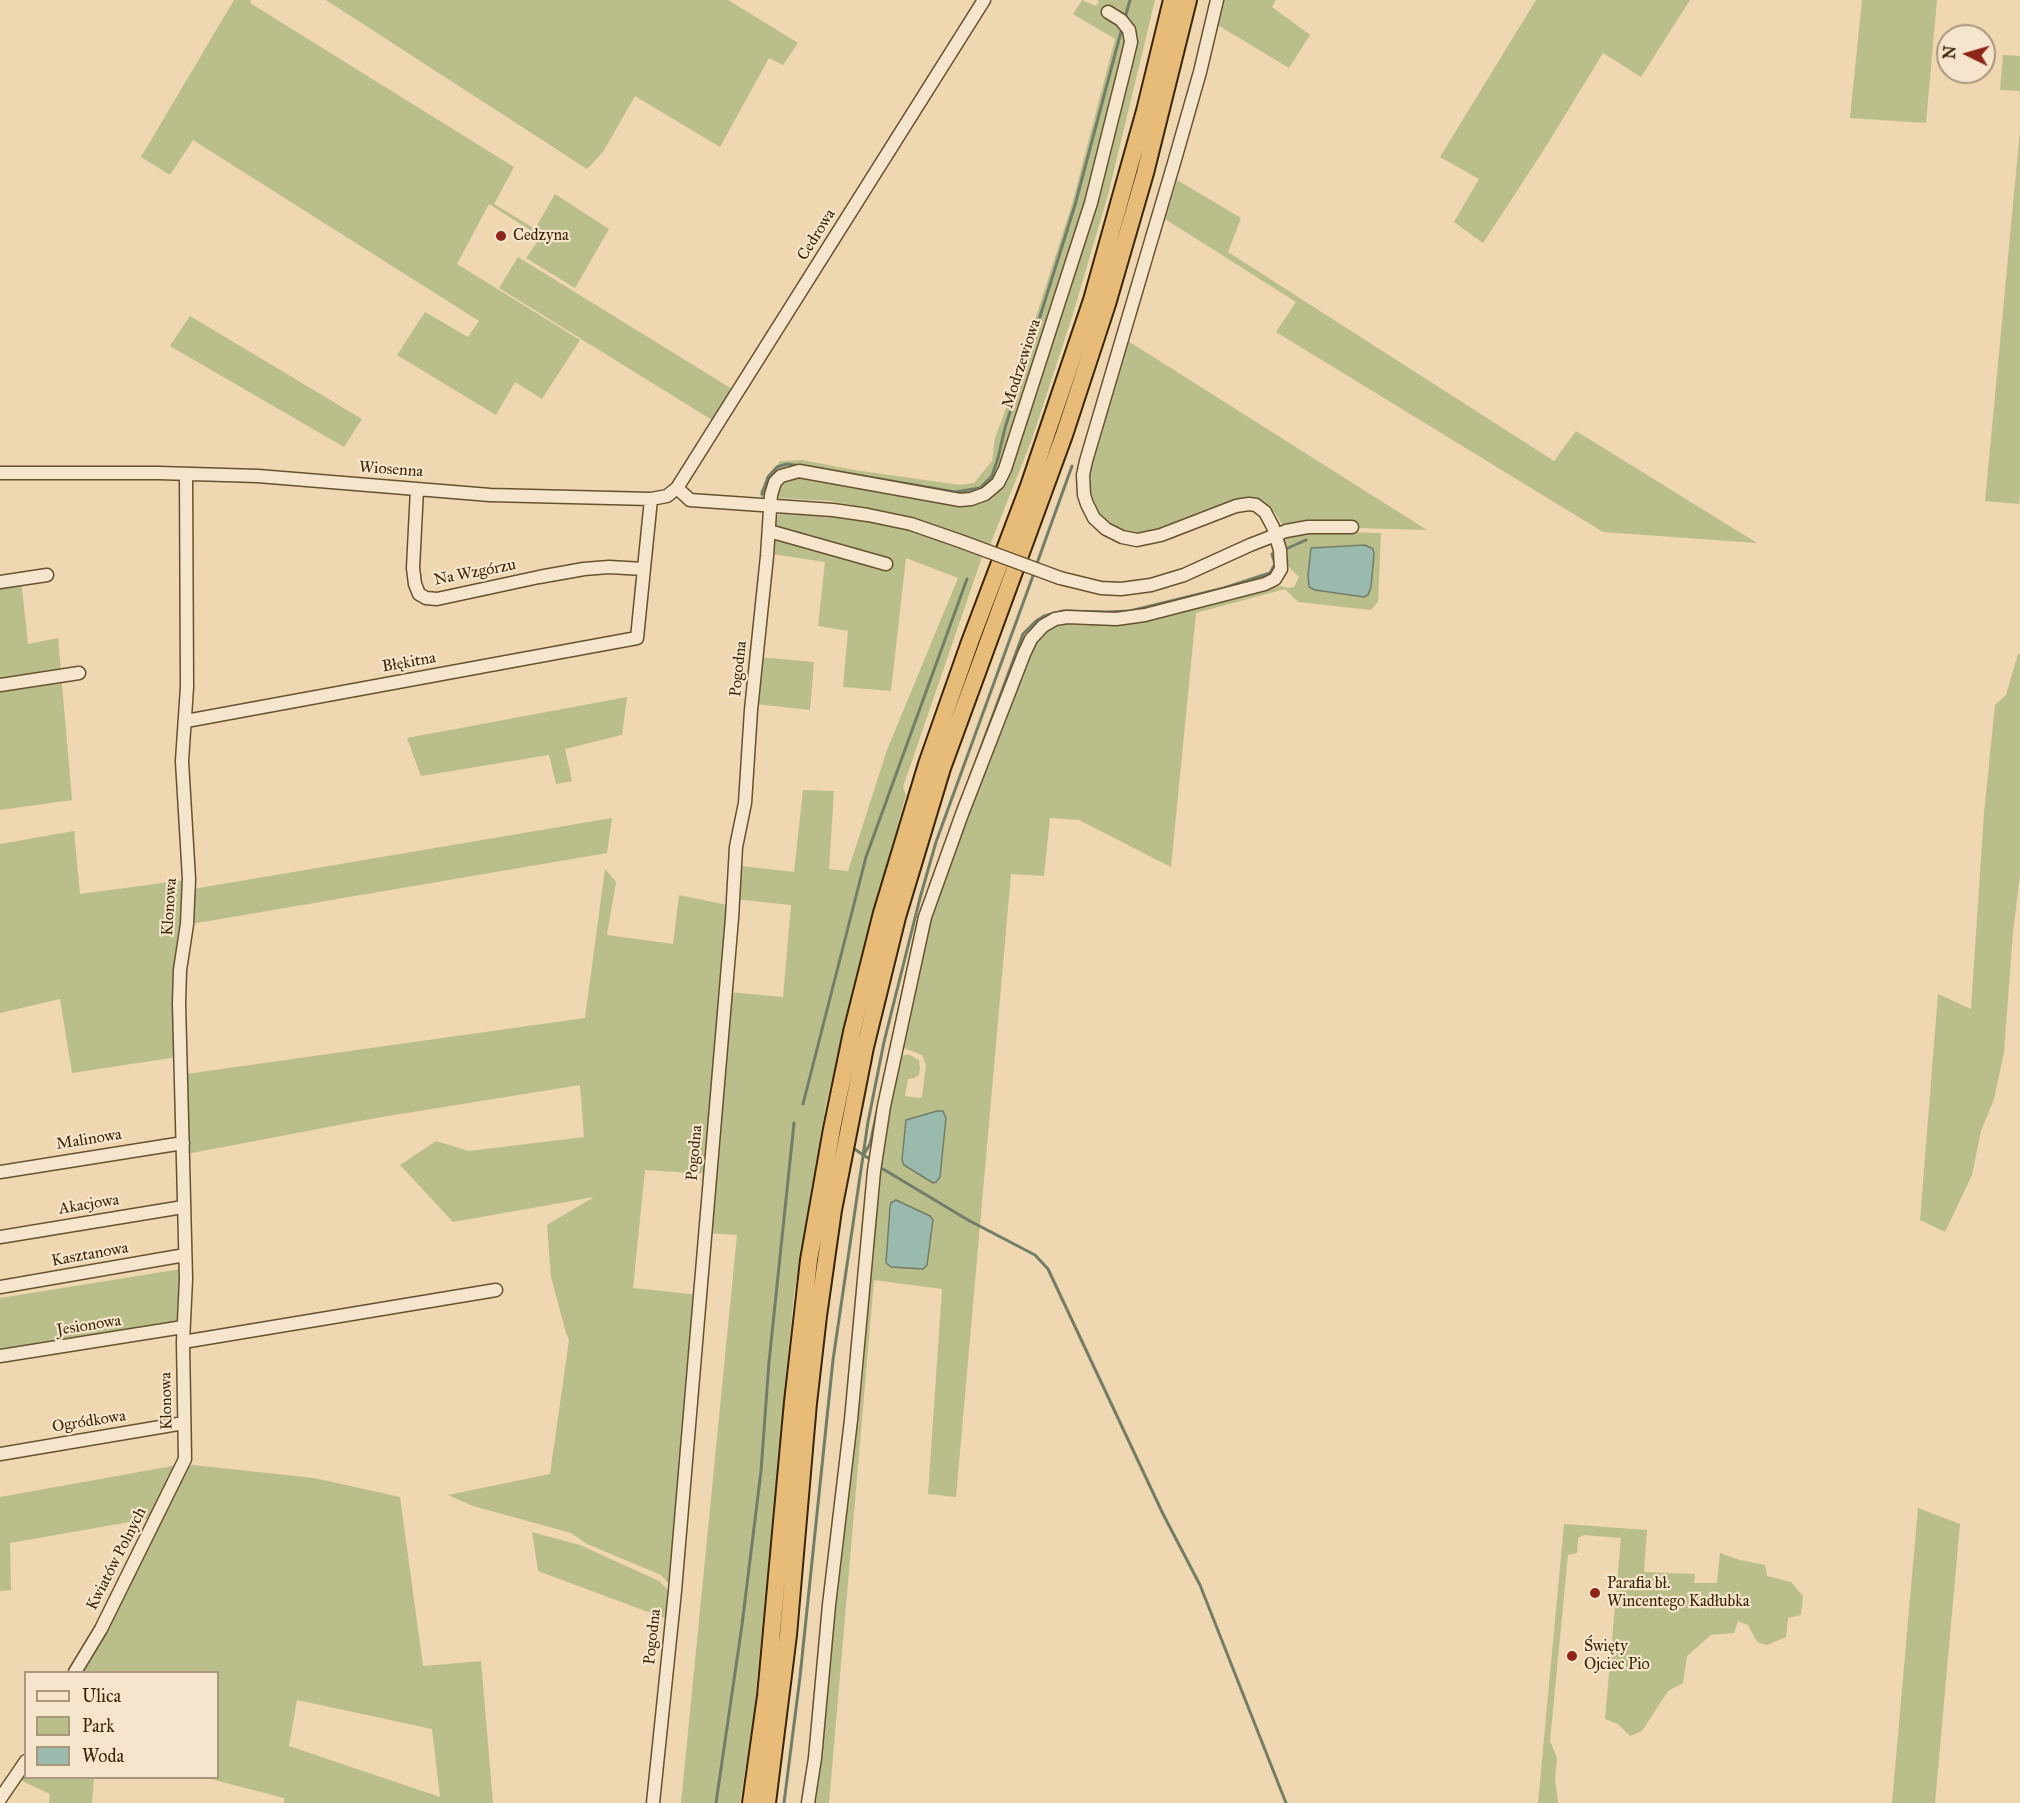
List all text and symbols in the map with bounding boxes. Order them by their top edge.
north arrow [1936,24,1996,84]
text: N [1940,45,1960,60]
street label: Cedrowa [794,206,840,264]
place label: Cedzyna [513,226,569,246]
marker: Cedzyna [494,229,508,243]
street label: Modrzewiowa [999,317,1045,411]
street label: Wiosenna [358,458,424,482]
street label: Na Wzgórzu [432,556,518,590]
street label: Pogodna [727,640,751,698]
street label: Błękitna [381,649,437,677]
street label: Klonowa [158,878,182,936]
street label: Pogodna [683,1124,707,1182]
street label: Malinowa [55,1125,123,1155]
street label: Akacjowa [57,1191,121,1219]
street label: Kasztanowa [50,1239,130,1271]
street label: Jesionowa [55,1311,123,1341]
street label: Klonowa [157,1372,177,1430]
street label: Ogródkowa [51,1407,127,1437]
street label: Kwiatów Polnych [83,1504,151,1614]
place label: Parafia bł. Wincentego Kadłubka [1607,1574,1749,1612]
marker: Parafia bł. Wincentego Kadłubka [1588,1586,1602,1600]
street label: Pogodna [641,1608,665,1666]
place label: Święty Ojciec Pio [1584,1637,1650,1675]
marker: Święty Ojciec Pio [1565,1649,1579,1663]
legend [24,1671,219,1779]
text: Ulica [82,1685,121,1707]
text: Park [82,1715,115,1737]
text: Woda [82,1745,124,1767]

